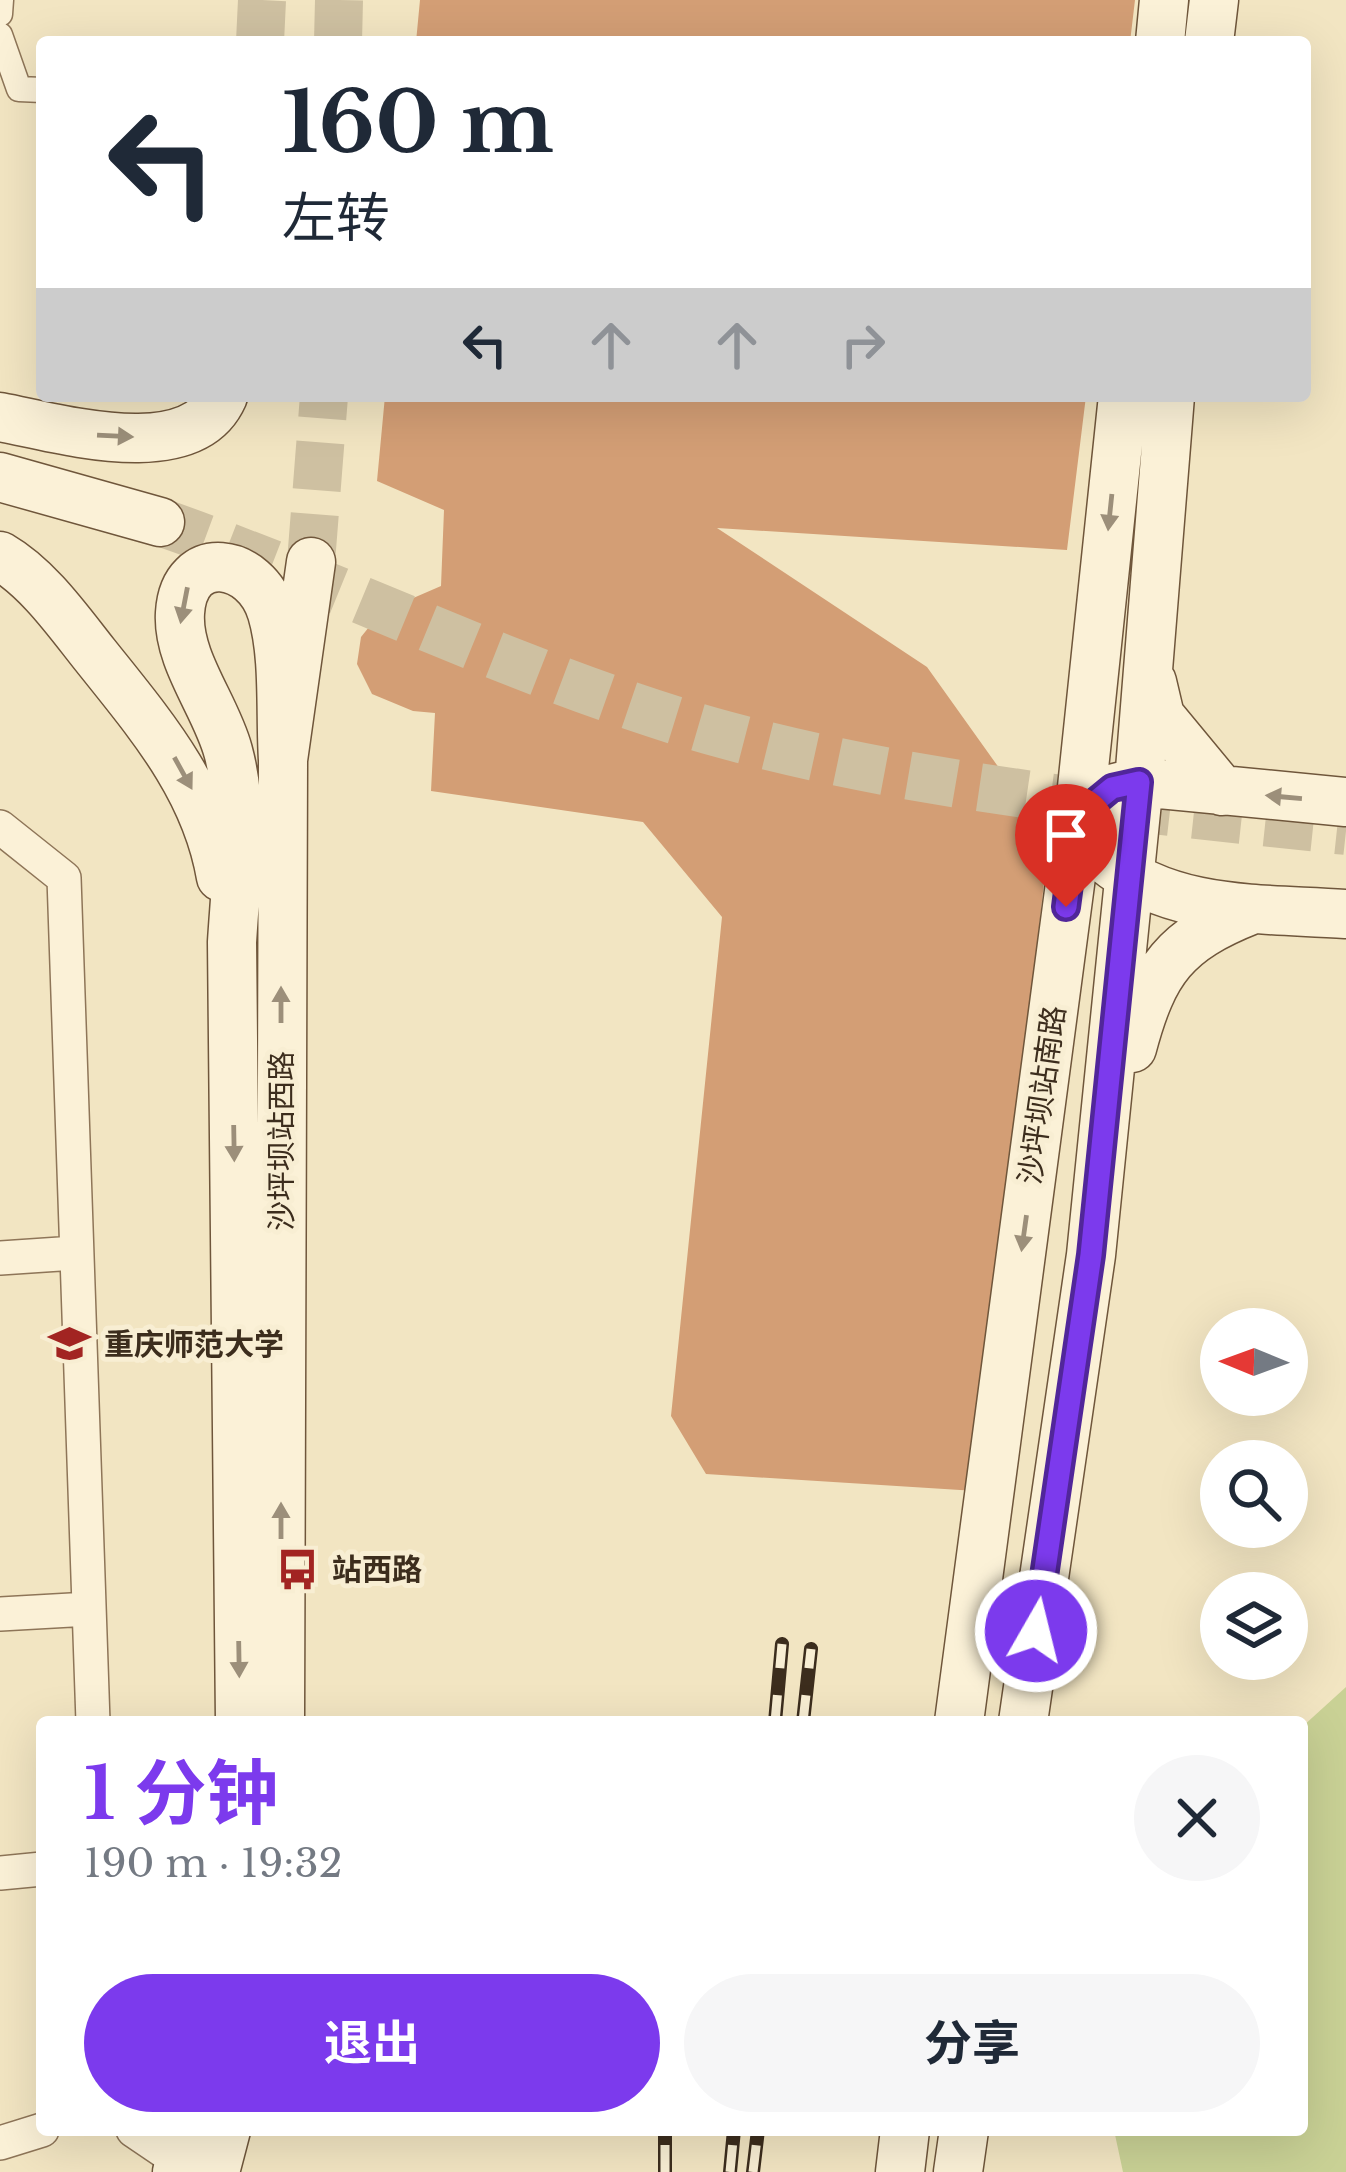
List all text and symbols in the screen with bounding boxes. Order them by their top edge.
text: 160 m [282,71,554,175]
icon: left [84,84,240,240]
text: 左转 [282,185,390,252]
icon: left [452,312,518,378]
icon: ahead [578,312,644,378]
icon: ahead [704,312,770,378]
icon: right [830,312,896,378]
one-way arrow [97,427,134,446]
one-way arrow [1101,494,1120,531]
one-way arrow [174,587,193,624]
one-way arrow [171,756,192,789]
pin [1015,784,1117,907]
one-way arrow [1265,787,1302,806]
icon: arrive [1033,802,1099,868]
one-way arrow [271,985,291,1023]
street label: 沙坪坝站南路 [1011,1003,1073,1187]
street label: 沙坪坝站西路 [263,1051,300,1231]
one-way arrow [224,1125,244,1163]
one-way arrow [1014,1215,1033,1252]
north arrow [1200,1308,1308,1416]
map controls [1200,1308,1308,1680]
school or university icon: 重庆师范大学 [47,1321,93,1367]
place label: 重庆师范大学 [104,1326,284,1363]
button: search [1200,1440,1308,1548]
one-way arrow [271,1501,290,1539]
bus stop icon: 站西路 [275,1546,321,1592]
place label: 站西路 [332,1551,422,1588]
position arrow [973,1568,1099,1694]
button: layers [1200,1572,1308,1680]
one-way arrow [229,1641,249,1679]
text: 1 分钟 [84,1749,279,1838]
button: close [1134,1755,1260,1881]
text: 190 m · 19:32 [84,1839,343,1888]
button: 退出 [84,1974,660,2112]
button: 分享 [684,1974,1260,2112]

